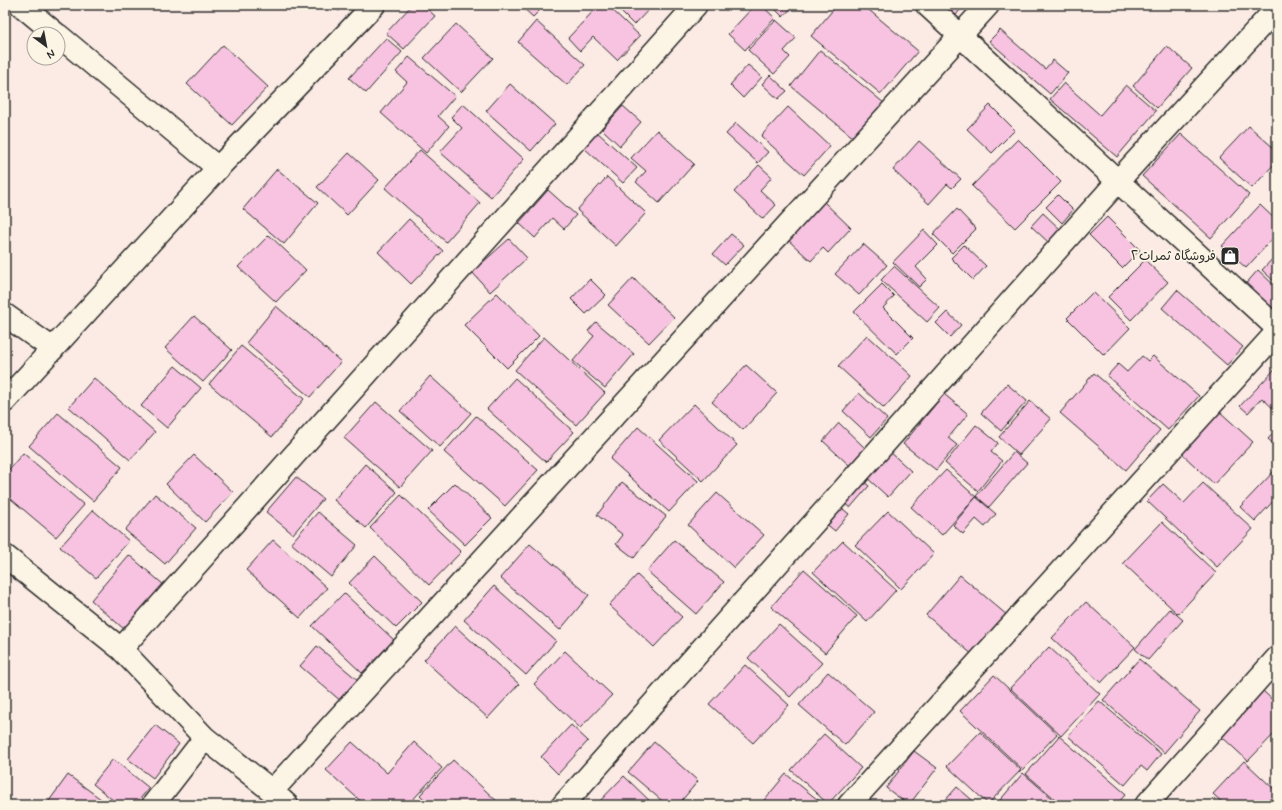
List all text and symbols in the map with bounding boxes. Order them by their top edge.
north arrow [26,26,66,66]
text: N [44,46,58,62]
shop icon: فروشگاه ثمرات٢ [1219,245,1241,267]
place label: فروشگاه ثمرات٢ [1131,248,1216,265]

